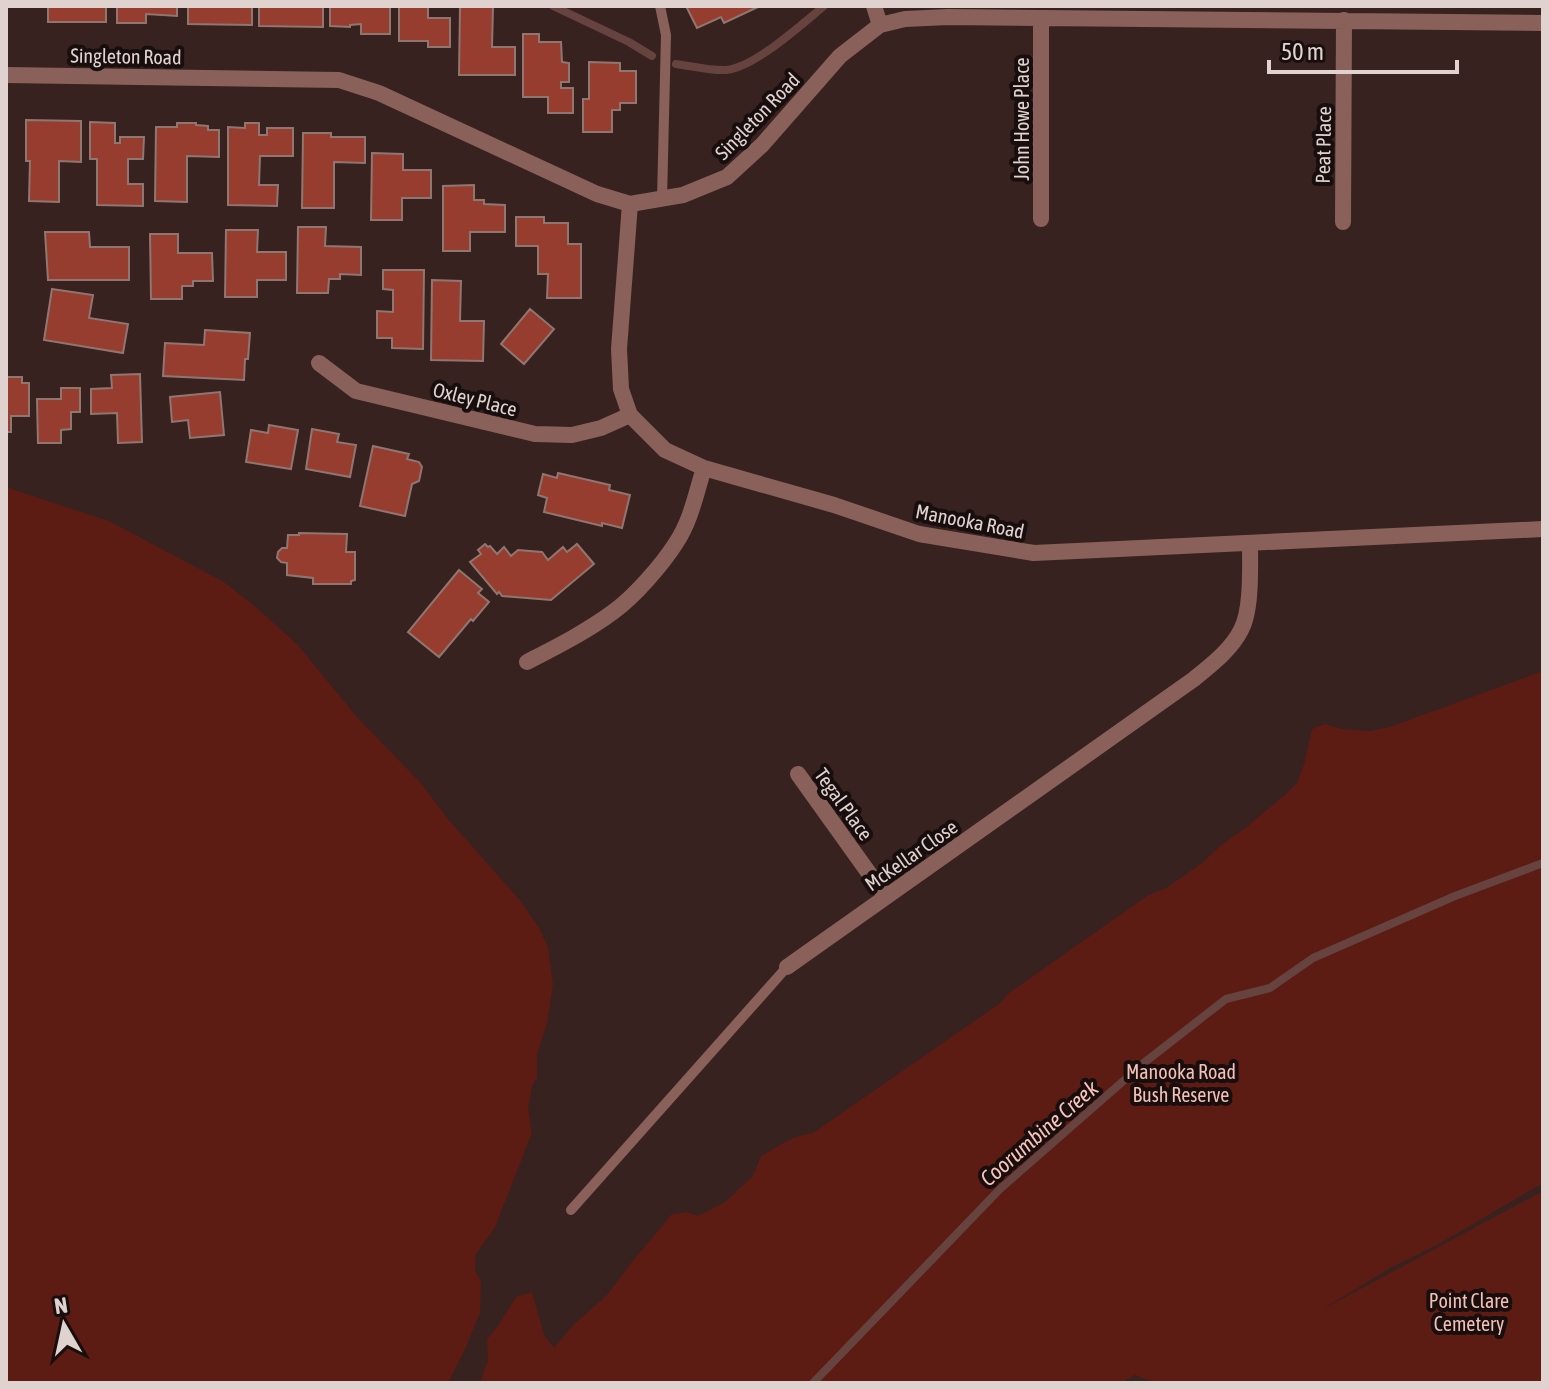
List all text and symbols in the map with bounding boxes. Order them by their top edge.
scale bar [1269,24,1457,74]
text: 50 m [1281,38,1324,65]
street label: Singleton Road [70,44,182,68]
street label: John Howe Place [1010,57,1033,181]
street label: Singleton Road [710,68,804,164]
street label: Peat Place [1311,106,1335,184]
street label: Oxley Place [431,377,519,421]
street label: Manooka Road [914,499,1026,543]
street label: Tegal Place [810,764,878,844]
street label: McKellar Close [860,815,962,895]
park label: Manooka Road Bush Reserve [1126,1060,1236,1106]
water label: Coorumbine Creek [975,1075,1103,1191]
north arrow [24,1285,104,1365]
park label: Point Clare Cemetery [1429,1289,1509,1335]
text: N [52,1291,69,1319]

